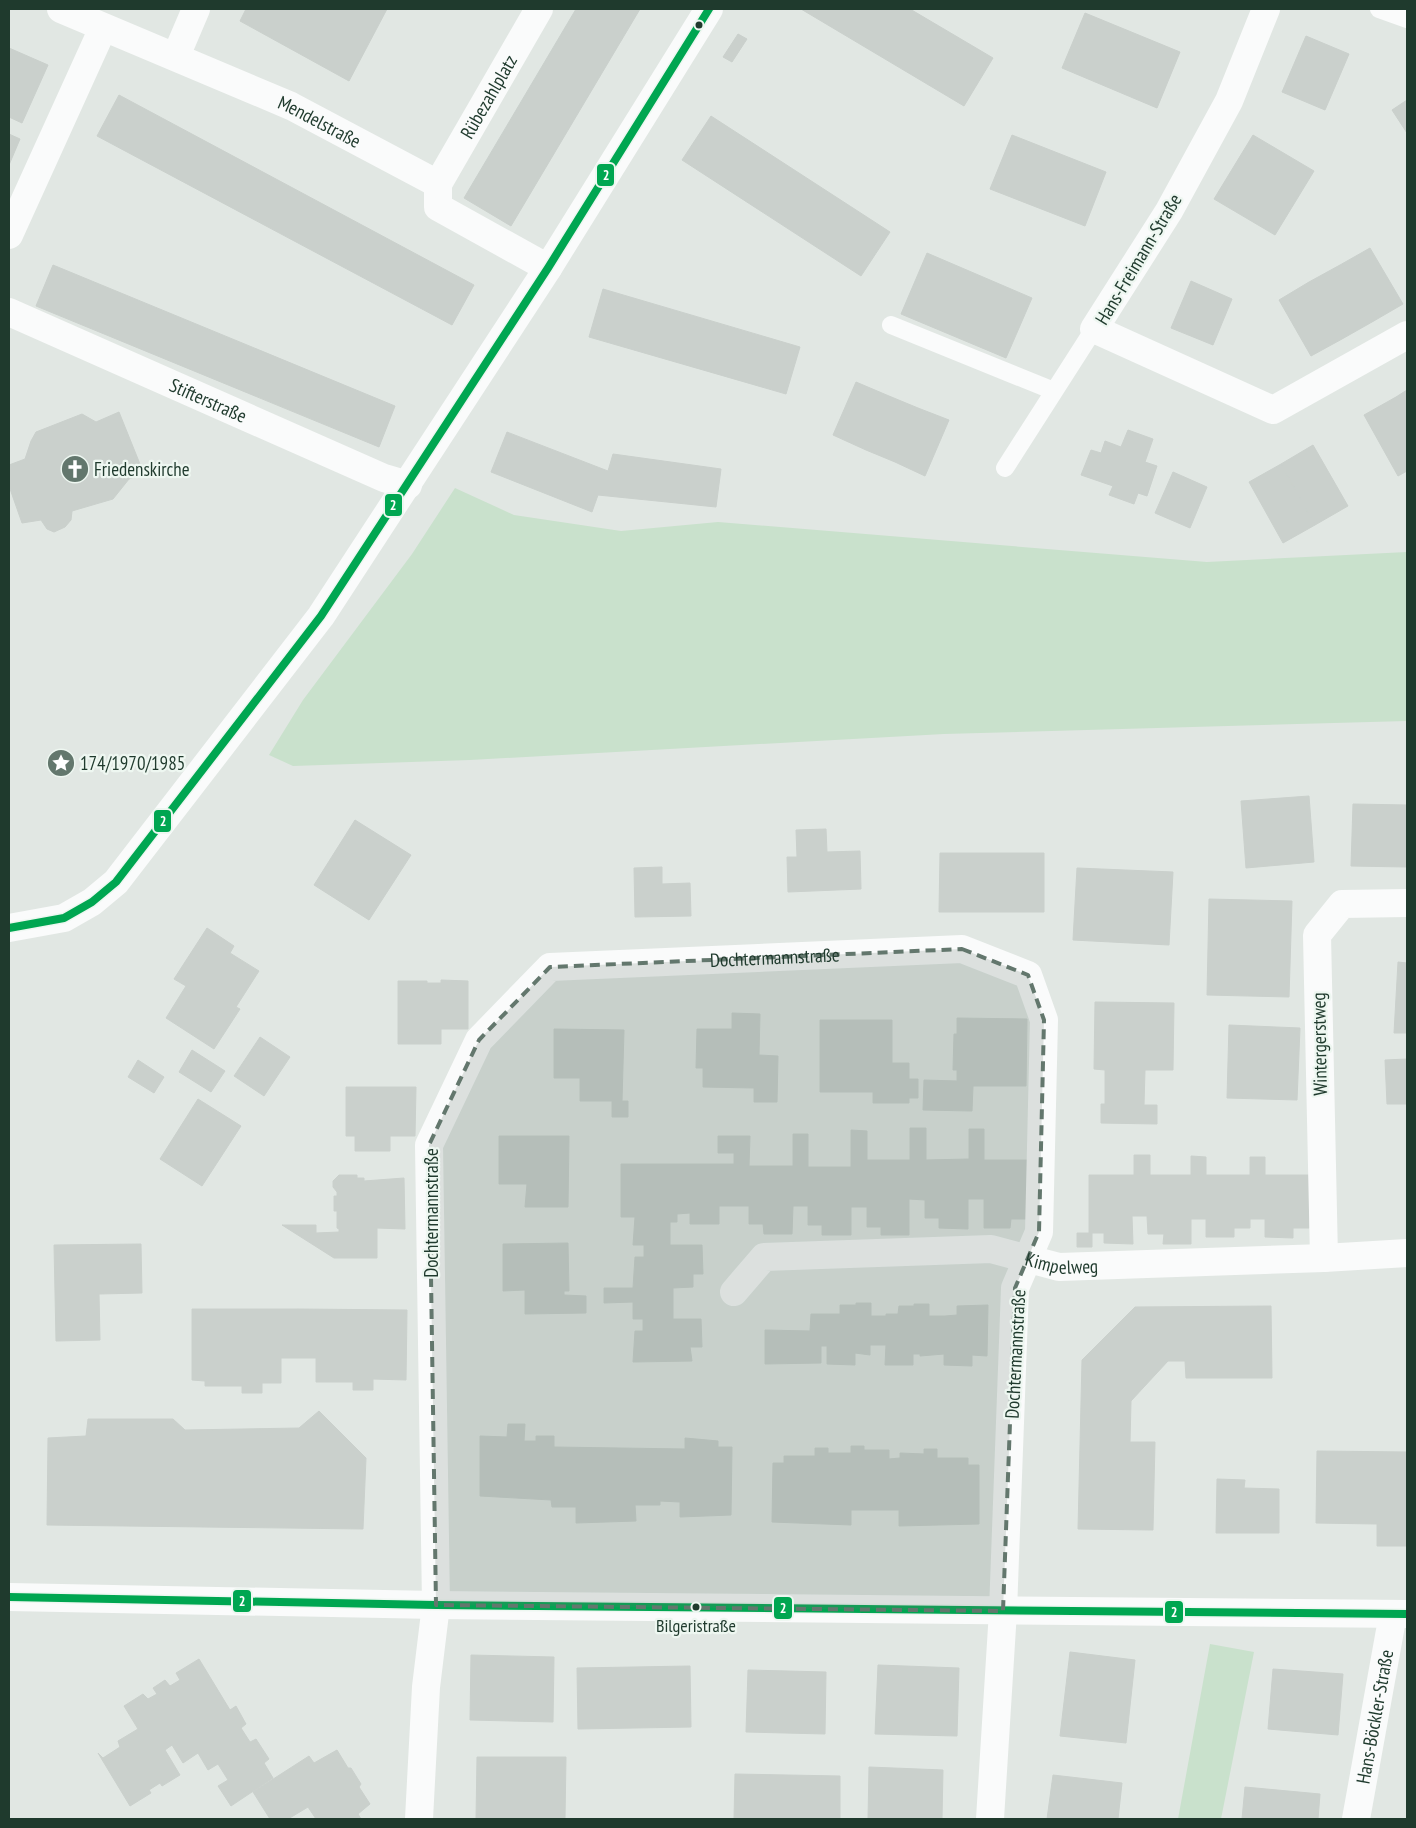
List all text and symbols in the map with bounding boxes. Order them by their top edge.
unlabelled marker [694,20,704,30]
street label: Rübezahlplatz [455,50,522,143]
street label: Mendelstraße [274,90,365,153]
line badge: 2 [596,163,615,187]
text: 2 [603,166,609,184]
street label: Hans-Freimann-Straße [1089,189,1187,329]
street label: Stifterstraße [166,373,251,428]
church icon: Friedenskirche [60,454,90,484]
place label: Friedenskirche [94,457,190,481]
line badge: 2 [384,493,403,517]
text: 2 [390,496,396,514]
place icon: 174/1970/1985 [46,748,76,778]
place label: 174/1970/1985 [80,751,185,775]
line badge: 2 [153,809,172,833]
text: 2 [160,812,166,830]
street label: Dochtermannstraße [709,942,840,972]
street label: Wintergerstweg [1306,992,1332,1096]
street label: Dochtermannstraße [419,1148,443,1278]
street label: Kimpelweg [1023,1247,1099,1279]
street label: Dochtermannstraße [1000,1288,1030,1419]
line badge: 2 [232,1589,252,1613]
text: 2 [239,1592,245,1610]
line badge: 2 [773,1596,793,1620]
text: 2 [780,1599,786,1617]
line badge: 2 [1164,1600,1184,1624]
marker: Bilgeristraße [691,1602,701,1612]
text: 2 [1171,1603,1177,1621]
place label: Bilgeristraße [656,1614,736,1637]
street label: Hans-Böckler-Straße [1351,1648,1398,1786]

